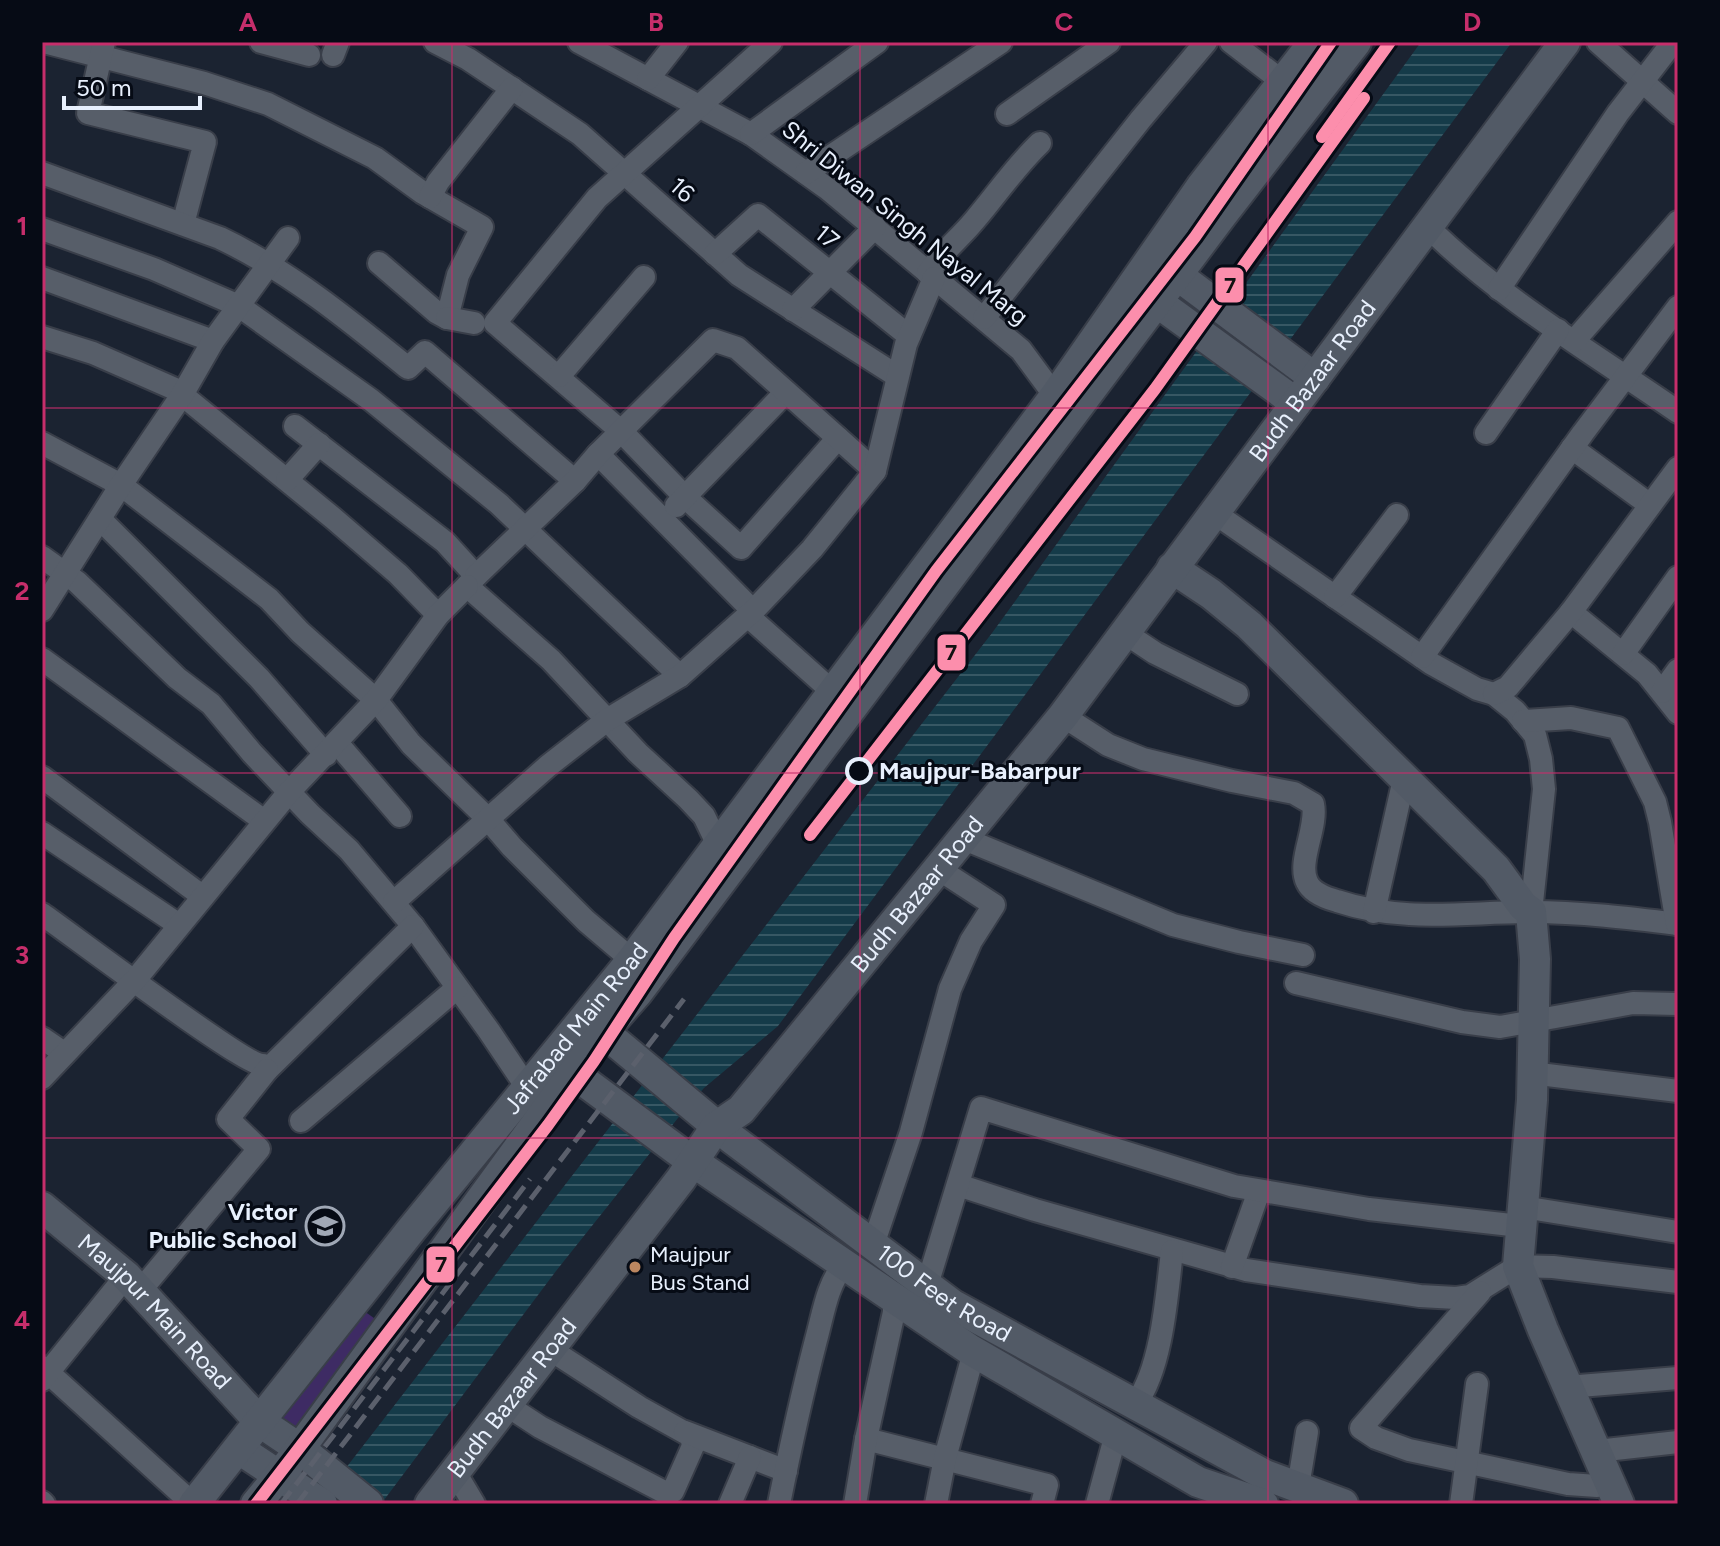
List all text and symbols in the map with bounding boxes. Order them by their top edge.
text: A [239,6,258,38]
text: B [648,6,664,38]
text: C [1055,6,1074,38]
text: D [1463,6,1481,38]
scale bar [64,60,200,110]
text: 50 m [76,73,132,102]
street label: Shri Diwan Singh Nayal Marg [776,114,1034,331]
street label: 16 [664,171,701,208]
text: 1 [17,210,27,242]
street label: 17 [809,218,845,255]
line badge: 7 [1214,266,1245,304]
text: 7 [1224,272,1236,299]
street label: Budh Bazaar Road [1242,294,1382,467]
text: 2 [14,575,30,607]
line badge: 7 [936,633,967,672]
text: 7 [945,639,957,666]
place label: Maujpur-Babarpur [879,756,1081,785]
marker: Maujpur-Babarpur [846,758,872,784]
street label: Budh Bazaar Road [844,810,989,978]
street label: Jafrabad Main Road [497,937,654,1120]
text: 3 [15,939,29,971]
place label: Victor Public School [148,1197,297,1254]
school or university icon: Victor Public School [304,1205,346,1247]
street label: Maujpur Main Road [72,1228,238,1395]
street label: 100 Feet Road [871,1238,1017,1348]
place label: Maujpur Bus Stand [650,1241,750,1296]
line badge: 7 [425,1245,456,1284]
text: 7 [435,1251,447,1278]
marker: Maujpur Bus Stand [627,1259,643,1275]
text: 4 [14,1304,30,1336]
street label: Budh Bazaar Road [441,1312,582,1483]

